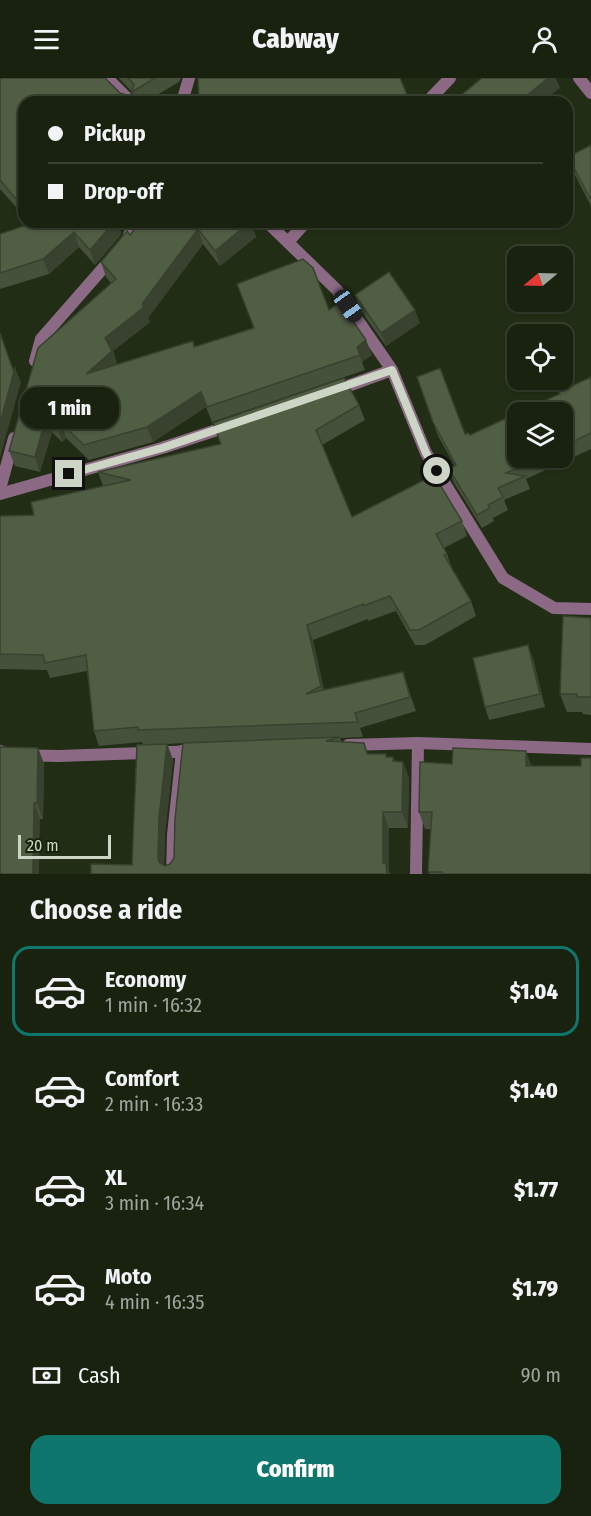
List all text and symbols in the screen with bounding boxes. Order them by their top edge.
icon: menu [30,23,63,56]
text: Cabway [252,23,339,55]
icon: person [528,23,561,56]
text: Pickup [84,120,146,147]
text: Drop-off [84,178,163,205]
north arrow [507,246,573,312]
map controls [507,246,573,468]
car [330,286,366,326]
button: locate [507,324,573,390]
callout: 1 min [20,387,118,429]
text: 1 min [48,396,91,420]
button: layers [507,402,573,468]
route start [423,457,450,484]
route end [55,460,82,487]
scale bar [18,832,111,860]
text: 20 m [27,836,58,855]
text: Choose a ride [30,894,182,926]
icon: car [33,964,87,1018]
text: Economy [105,966,186,993]
text: $1.04 [510,978,558,1005]
text: 1 min · 16:32 [105,993,202,1017]
icon: car [33,1063,87,1117]
text: Comfort [105,1065,179,1092]
text: $1.40 [510,1077,558,1104]
text: 2 min · 16:33 [105,1092,203,1116]
icon: car [33,1162,87,1216]
text: XL [105,1164,127,1191]
text: $1.77 [514,1176,558,1203]
text: 3 min · 16:34 [105,1191,204,1215]
icon: car [33,1261,87,1315]
text: Moto [105,1263,152,1290]
text: $1.79 [512,1275,558,1302]
text: 4 min · 16:35 [105,1290,204,1314]
icon: cash [30,1359,63,1392]
text: Cash [78,1362,121,1389]
text: 90 m [521,1363,561,1387]
button: Confirm [30,1435,561,1504]

